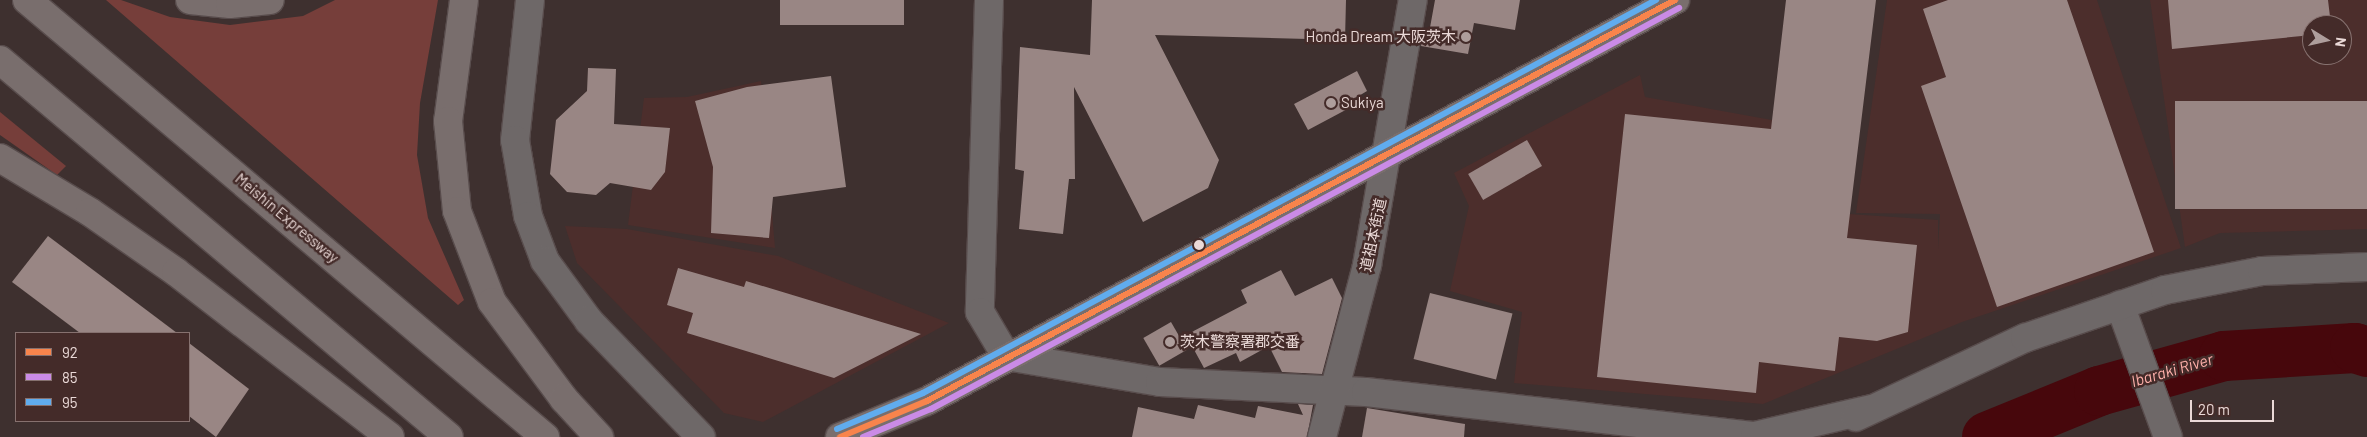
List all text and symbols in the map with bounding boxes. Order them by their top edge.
north arrow [2302,15,2352,65]
place label: Honda Dream 大阪茨木 [1306,28,1456,46]
marker: Honda Dream 大阪茨木 [1460,31,1472,43]
text: N [2332,36,2350,48]
place label: Sukiya [1341,94,1384,112]
marker: Sukiya [1325,97,1337,109]
street label: Meishin Expressway [232,170,342,266]
street label: 道祖本街道 [1356,196,1390,274]
unlabelled marker [1194,240,1204,250]
legend [15,332,190,422]
place label: 茨木警察署郡交番 [1180,333,1300,351]
marker: 茨木警察署郡交番 [1164,336,1176,348]
text: 92 [62,343,78,361]
water label: Ibaraki River [2129,349,2215,391]
text: 85 [62,368,78,386]
scale bar [2192,390,2276,422]
text: 95 [62,393,78,411]
text: 20 m [2198,400,2230,418]

